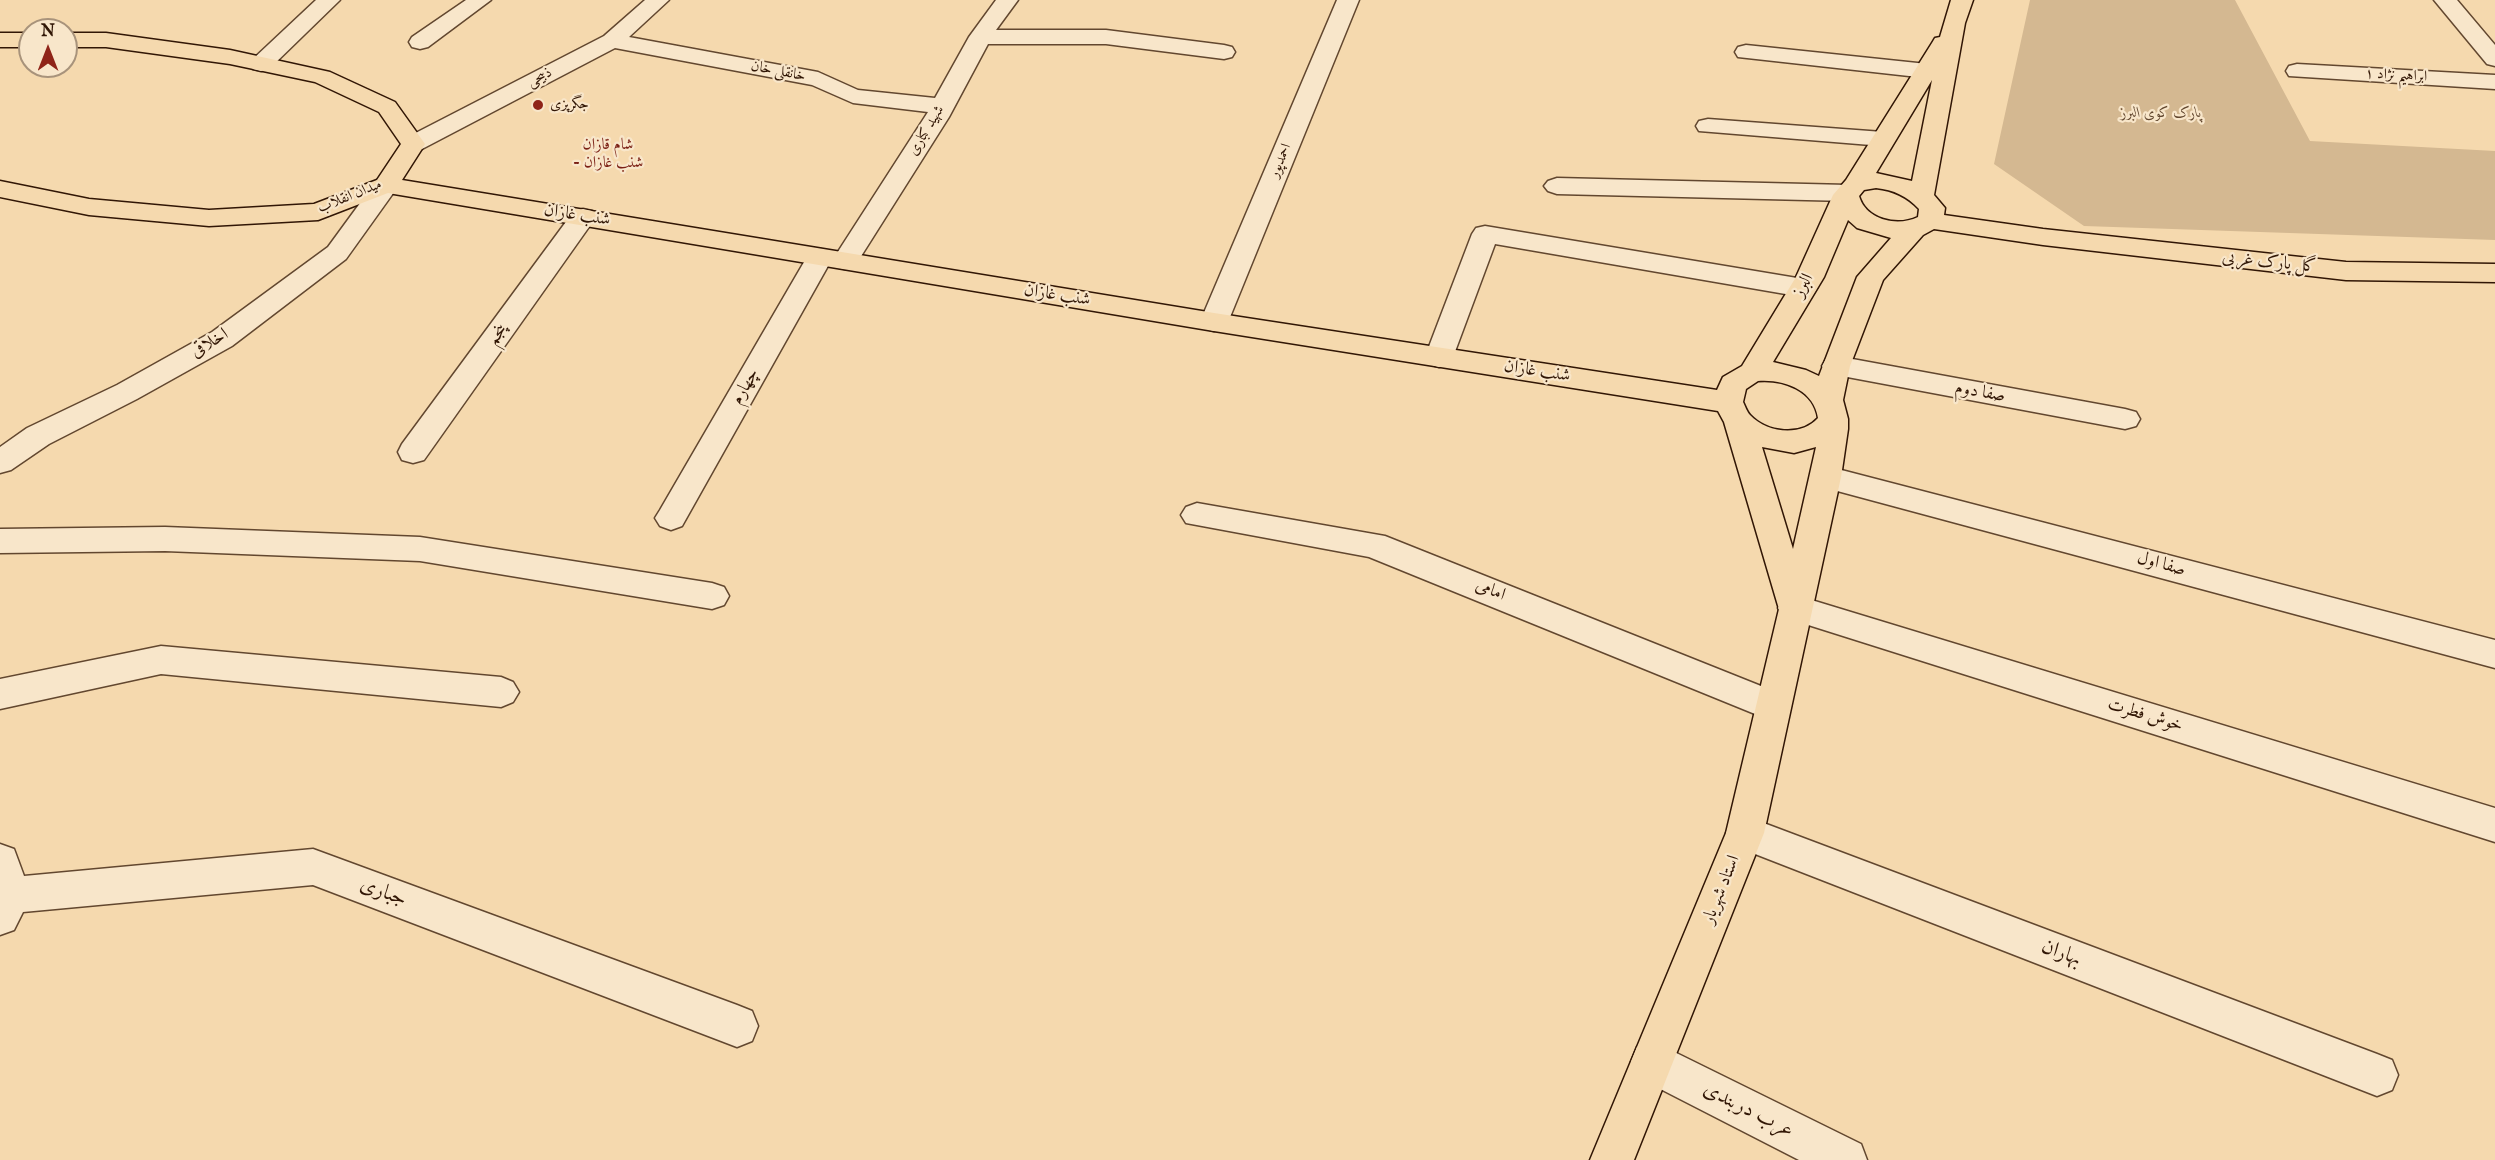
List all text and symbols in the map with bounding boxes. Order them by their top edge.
north arrow [18,18,78,78]
text: N [41,22,55,42]
street label: خانقلی خان [749,58,807,86]
street label: ذبیحی [524,64,556,92]
street label: ابراهیم نژاد ۱ [2364,65,2428,87]
place label: جگرپزی [550,96,589,114]
marker: جگرپزی [531,98,545,112]
street label: شهید کباری [905,103,949,159]
park label: پارک کوی البرز [2120,105,2202,123]
district label: شام قازان - شنب غازان [573,136,643,174]
street label: احمدپور [1266,141,1296,181]
street label: میدان انقلاب [315,176,385,218]
street label: شنب غازان [542,200,612,232]
street label: گل پارک غربی [2221,247,2317,279]
street label: البرز [1789,270,1819,302]
street label: شنب غازان [1022,280,1092,312]
street label: پنجم [483,320,513,350]
street label: اخلاقی [187,324,233,364]
street label: شنب غازان [1502,356,1572,388]
street label: چهارم [727,365,765,409]
street label: صفا دوم [1953,378,2007,408]
street label: صفا اول [2134,548,2188,582]
street label: امامی [1472,575,1508,607]
street label: خوش فطرت [2105,694,2185,738]
street label: استاد شهریار [1698,852,1746,928]
street label: جباری [356,873,410,913]
street label: بهاران [2037,935,2085,973]
street label: عرب دربندی [1699,1077,1797,1145]

